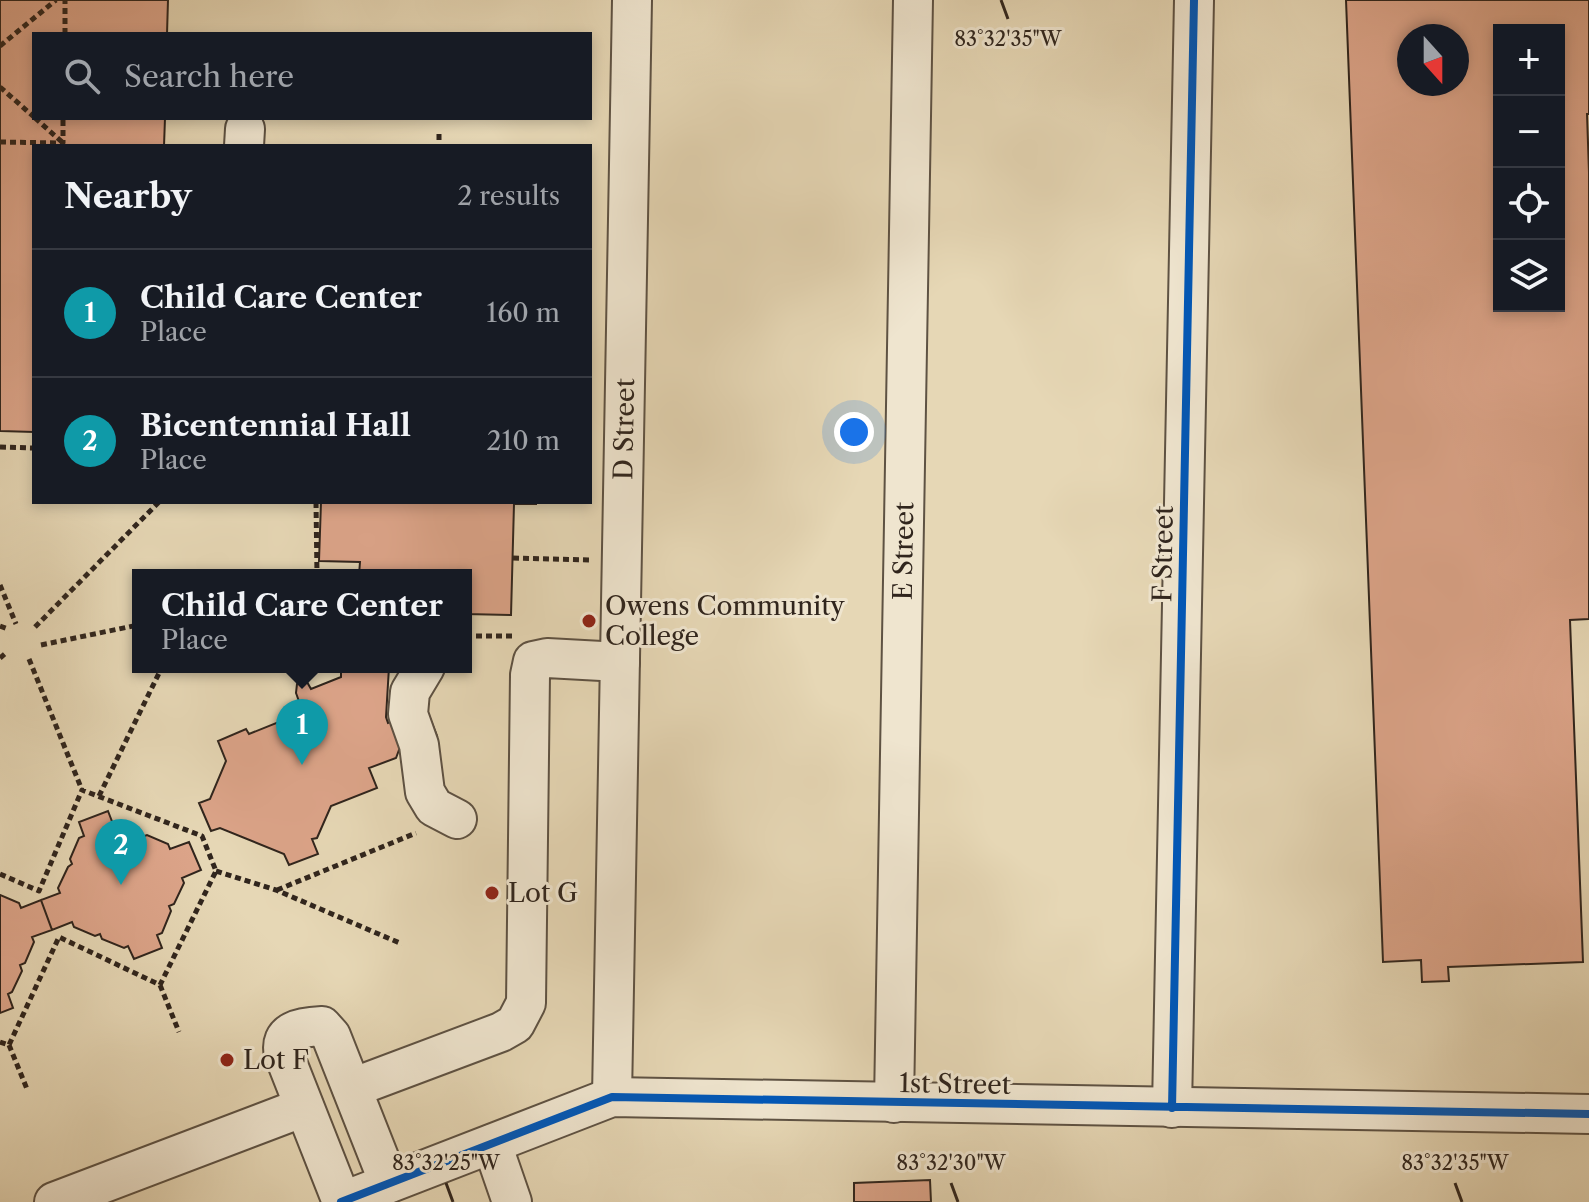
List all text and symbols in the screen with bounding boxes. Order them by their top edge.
north arrow [1397,24,1469,96]
map controls [1493,24,1565,312]
button: + [1493,24,1565,96]
text: 83°32'35"W [954,27,1063,51]
search box [32,32,592,120]
icon: search [60,54,104,98]
text: Search here [124,58,294,95]
button: − [1493,96,1565,168]
button: locate [1493,168,1565,240]
text: Nearby [64,175,192,217]
text: 2 results [457,180,560,212]
button: layers [1493,240,1565,312]
text: Child Care Center [140,279,422,316]
text: 1 [84,297,96,329]
text: 160 m [486,297,560,329]
text: Place [140,316,207,348]
street label: D Street [607,377,641,480]
text: Bicentennial Hall [140,407,411,444]
your location [834,412,874,452]
text: 2 [82,425,98,457]
text: 210 m [487,425,560,457]
text: Place [140,444,207,476]
street label: E Street [887,501,920,601]
street label: F Street [1146,505,1180,603]
popup [132,569,472,673]
text: Child Care Center [161,587,443,624]
place label: Owens Community College [605,590,845,652]
marker: Owens Community College [580,612,598,630]
text: Place [161,624,228,656]
pin: 1 [276,699,328,765]
pin: 2 [95,819,147,885]
place label: Lot G [508,877,578,909]
marker: Lot G [483,884,501,902]
place label: Lot F [243,1044,309,1076]
marker: Lot F [218,1051,236,1069]
street label: 1st Street [899,1067,1012,1101]
text: 83°32'25"W [392,1151,501,1175]
text: 83°32'30"W [896,1151,1007,1175]
text: 83°32'35"W [1401,1151,1510,1175]

